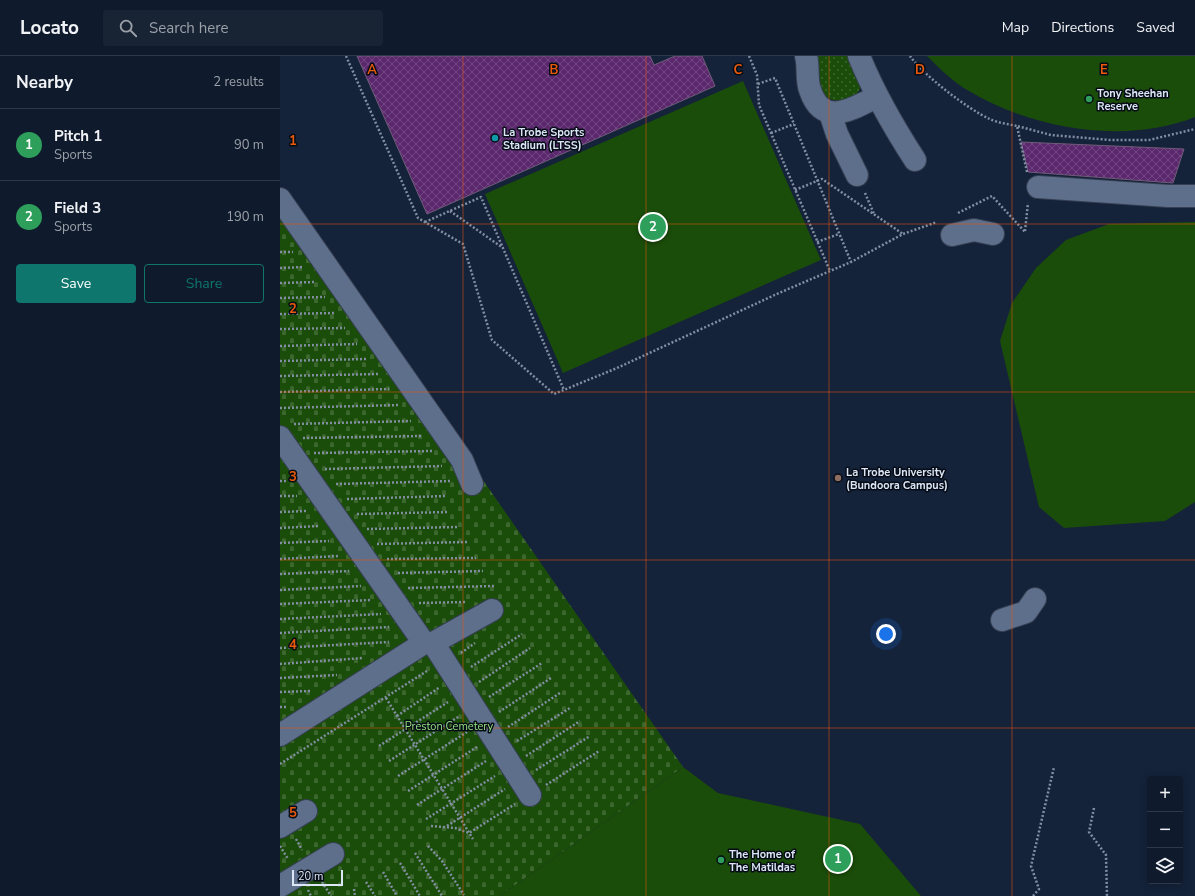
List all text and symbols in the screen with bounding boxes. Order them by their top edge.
search box [103,10,383,46]
text: Locato [20,15,79,41]
icon: search [117,17,139,39]
text: Search here [149,18,229,38]
text: Map [1002,18,1029,37]
text: Directions [1051,18,1114,37]
text: Saved [1136,18,1175,37]
text: A [367,61,377,79]
text: B [550,61,559,79]
text: C [734,61,743,79]
text: D [915,61,925,79]
text: E [1100,61,1108,79]
text: Nearby [16,71,73,94]
text: 2 results [213,73,264,91]
place label: Tony Sheehan Reserve [1097,86,1169,114]
marker: Tony Sheehan Reserve [1084,94,1094,104]
place label: La Trobe Sports Stadium (LTSS) [503,125,584,153]
text: Pitch 1 [54,126,102,146]
text: 1 [289,132,297,150]
marker: La Trobe Sports Stadium (LTSS) [490,133,500,143]
text: 1 [25,136,33,154]
text: 90 m [234,136,264,154]
text: Sports [54,146,93,164]
text: Field 3 [54,198,101,218]
text: 2 [25,208,33,226]
text: 190 m [226,208,264,226]
pin: 2 [640,212,666,242]
text: Sports [54,218,93,236]
button: Save [16,264,136,303]
button: Share [144,264,264,303]
text: 2 [289,300,297,318]
place label: La Trobe University (Bundoora Campus) [846,465,948,493]
text: 3 [289,468,297,486]
marker: La Trobe University (Bundoora Campus) [833,473,843,483]
your location [876,624,896,644]
text: 4 [289,636,297,654]
park label: Preston Cemetery [405,719,494,734]
map controls [1147,776,1183,884]
button: + [1147,776,1183,812]
text: 5 [289,804,297,822]
button: − [1147,812,1183,848]
pin: 1 [825,844,851,874]
place label: The Home of The Matildas [729,847,796,875]
button: layers [1147,848,1183,884]
marker: The Home of The Matildas [716,855,726,865]
scale bar [292,868,343,887]
text: 20 m [298,869,323,884]

